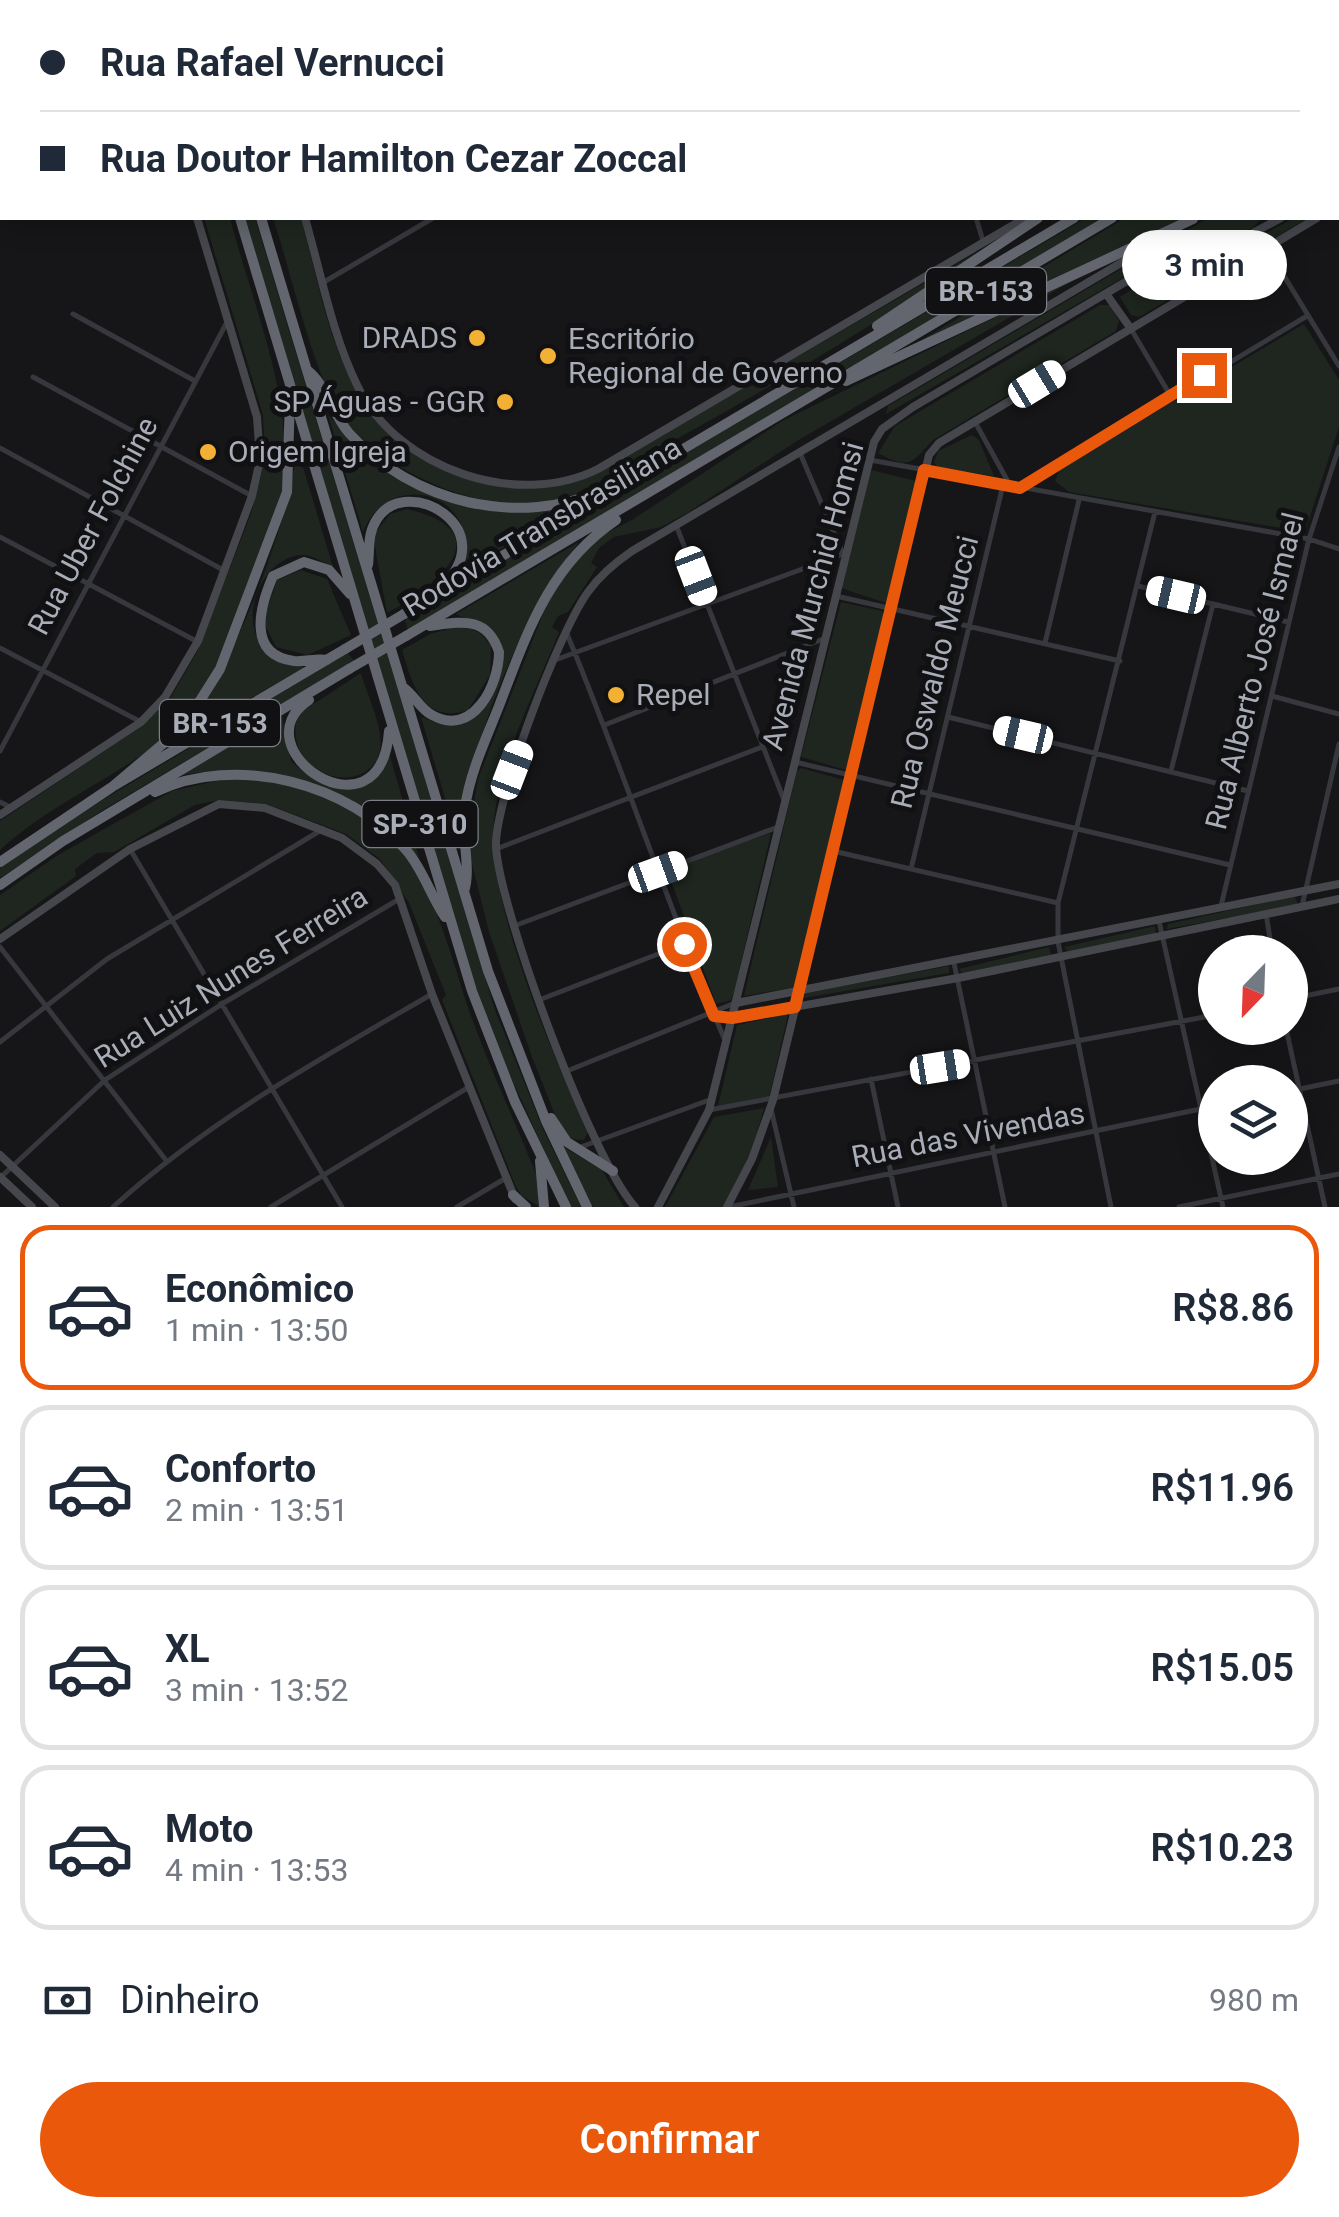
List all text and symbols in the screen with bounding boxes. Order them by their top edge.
text: Rua Rafael Vernucci [100,41,445,85]
text: Rua Doutor Hamilton Cezar Zoccal [100,137,687,181]
callout: 3 min [1122,230,1286,300]
text: 3 min [1164,246,1245,284]
road number: BR-153 [926,268,1046,314]
place label: DRADS [362,320,457,355]
place label: Escritório Regional de Governo [568,321,843,390]
marker: DRADS [466,327,488,349]
marker: Escritório Regional de Governo [537,345,559,367]
route end [1182,353,1227,398]
car [1004,356,1070,412]
place label: SP Águas - GGR [274,384,485,419]
marker: SP Águas - GGR [494,391,516,413]
street label: Rua Uber Folchine [20,411,165,641]
street label: Rodovia Transbrasiliana [396,430,687,624]
place label: Origem Igreja [228,434,407,469]
street label: Avenida Murchid Homsi [754,438,871,754]
marker: Origem Igreja [197,441,219,463]
street label: Rua Alberto José Ismael [1198,509,1311,833]
street label: Rua Oswaldo Meucci [884,532,985,812]
car [671,543,721,609]
car [1143,574,1209,616]
place label: Repel [636,677,710,712]
marker: Repel [605,684,627,706]
road number: BR-153 [160,700,280,746]
car [990,714,1056,756]
car [487,737,537,803]
road number: SP-310 [362,801,478,847]
car [625,848,691,896]
street label: Rua Luiz Nunes Ferreira [88,878,374,1075]
route start [662,922,707,967]
north arrow [1198,935,1308,1045]
map controls [1198,935,1308,1175]
car [908,1047,972,1087]
button: layers [1198,1065,1308,1175]
street label: Rua das Vivendas [848,1095,1088,1174]
icon: car [45,1263,135,1353]
text: Econômico [165,1267,354,1311]
text: R$8.86 [1172,1286,1294,1330]
text: 1 min · 13:50 [165,1311,348,1349]
icon: car [45,1443,135,1533]
text: Conforto [165,1447,316,1491]
text: R$11.96 [1151,1466,1294,1510]
text: 2 min · 13:51 [165,1491,348,1529]
icon: car [45,1623,135,1713]
text: XL [165,1627,210,1671]
text: R$15.05 [1151,1646,1294,1690]
text: 3 min · 13:52 [165,1671,348,1709]
icon: car [45,1803,135,1893]
text: Moto [165,1807,254,1851]
text: R$10.23 [1151,1826,1294,1870]
text: 4 min · 13:53 [165,1851,348,1889]
icon: cash [40,1973,95,2028]
text: Dinheiro [120,1978,260,2022]
text: 980 m [1209,1981,1299,2019]
button: Confirmar [40,2082,1299,2197]

